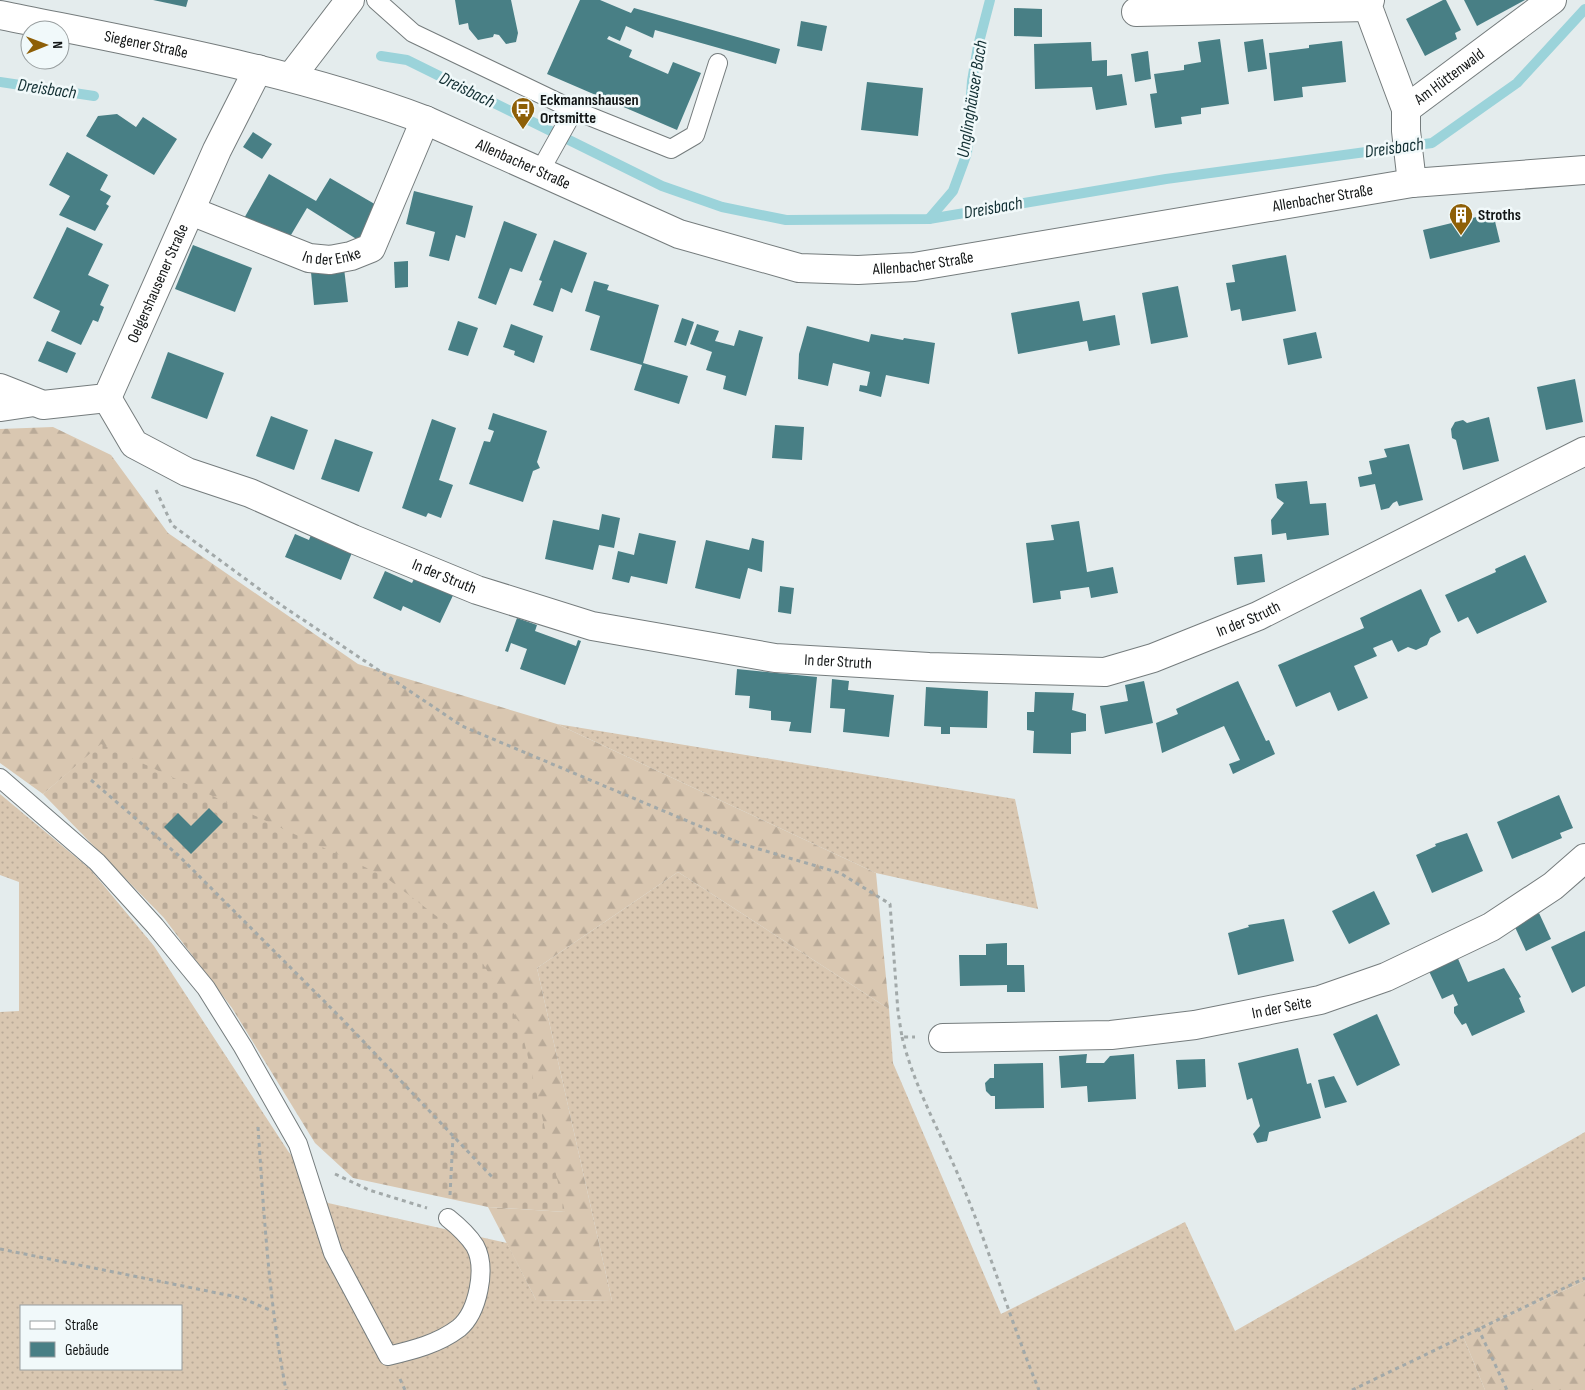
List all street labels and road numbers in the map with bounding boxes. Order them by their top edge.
street label: Siegener Straße [103,27,190,62]
street label: Am Hüttenwald [1410,44,1488,110]
street label: Allenbacher Straße [472,134,573,194]
street label: Allenbacher Straße [1270,180,1374,216]
street label: Oelgershausener Straße [123,221,192,346]
street label: In der Enke [300,244,364,270]
street label: Allenbacher Straße [871,248,975,279]
street label: In der Struth [409,555,479,598]
street label: In der Struth [1214,597,1283,641]
street label: In der Struth [804,650,872,673]
street label: In der Seite [1250,992,1313,1023]

